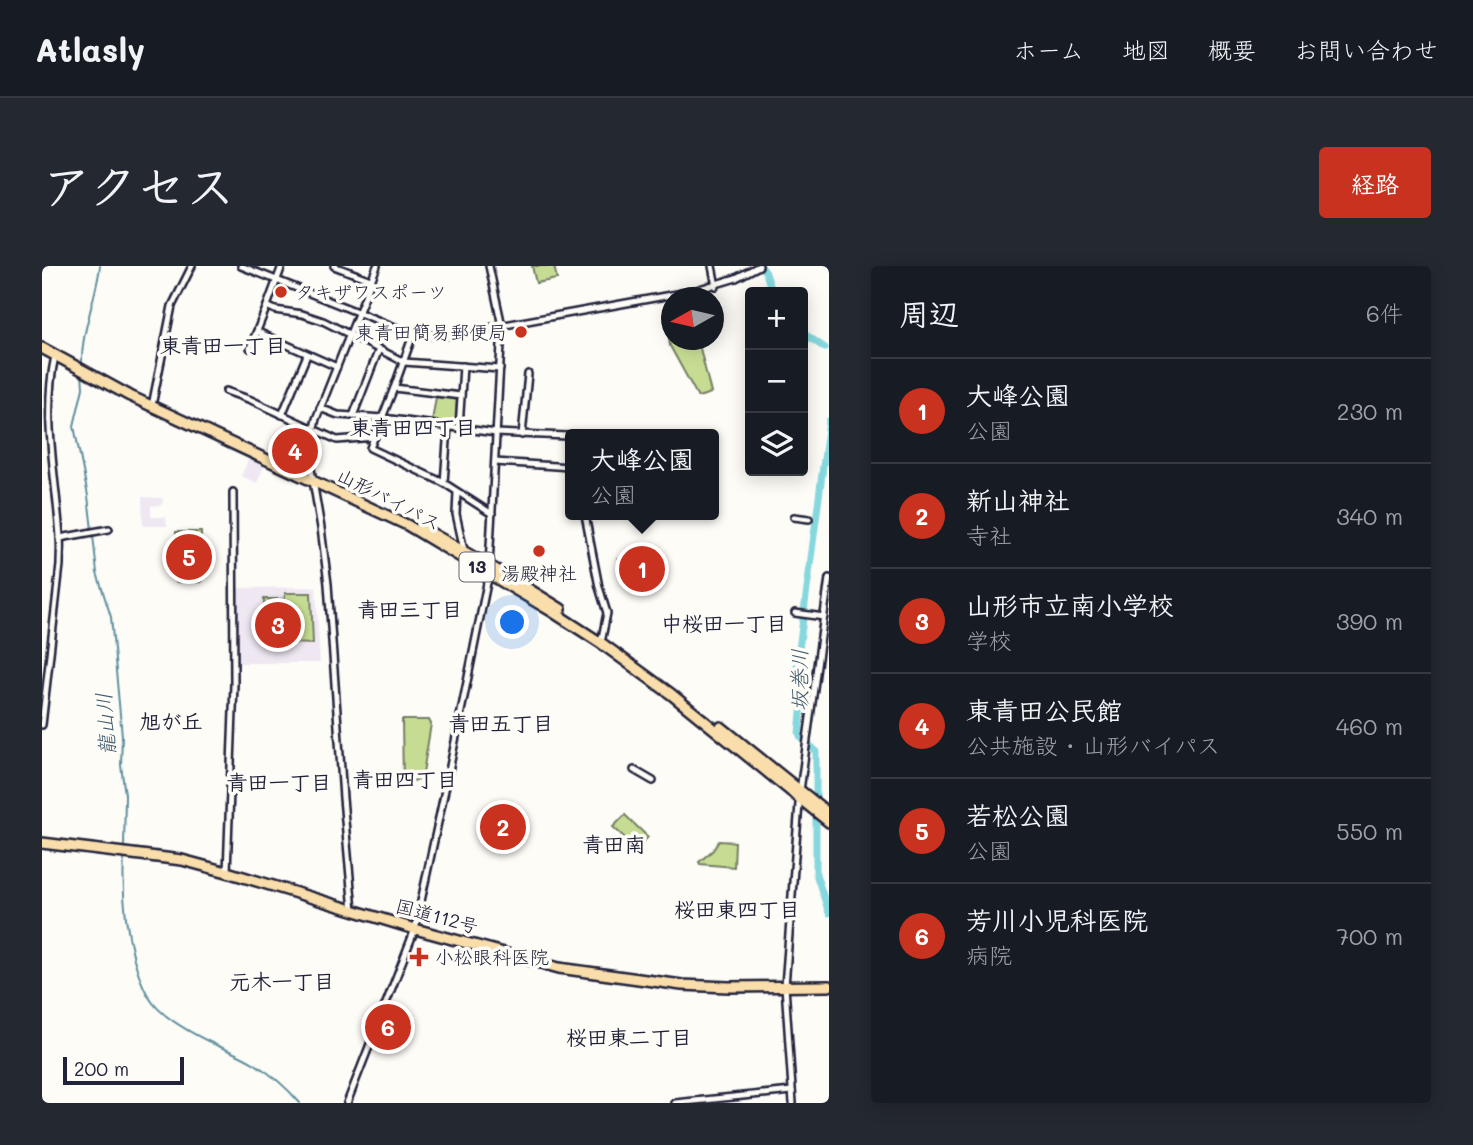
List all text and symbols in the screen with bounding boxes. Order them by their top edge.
text: Atlasly [35,27,145,70]
text: ホーム [1013,34,1084,65]
text: 地図 [1122,34,1170,65]
text: 概要 [1208,34,1256,65]
text: お問い合わせ [1294,34,1438,65]
button: 経路 [1319,147,1431,218]
text: アクセス [42,153,235,216]
place label: タキザワスポーツ [295,279,447,304]
marker: タキザワスポーツ [273,284,289,300]
north arrow [661,287,724,350]
map controls [745,287,808,476]
button: + [745,287,808,350]
text: 周辺 [899,293,959,333]
text: 6件 [1366,298,1403,328]
place label: 東青田簡易郵便局 [355,319,507,344]
marker: 東青田簡易郵便局 [513,324,529,340]
district label: 東青田一丁目 [160,331,286,358]
button: − [745,350,808,413]
text: 大峰公園 [966,378,1070,412]
text: 1 [917,396,927,426]
text: 230 m [1337,396,1403,426]
district label: 東青田四丁目 [350,413,476,440]
button: layers [745,413,808,476]
text: 公園 [966,415,1012,445]
pin: 4 [272,425,318,477]
popup [565,429,719,520]
text: 大峰公園 [590,442,694,476]
street label: 山形バイパス [333,462,446,535]
text: 公園 [590,479,636,509]
text: 新山神社 [966,483,1070,517]
text: 2 [916,501,928,531]
text: 340 m [1336,501,1403,531]
text: 寺社 [966,520,1012,550]
pin: 5 [166,531,212,583]
marker: 湯殿神社 [531,543,547,559]
pin: 1 [619,543,665,595]
road number: 13 [460,552,494,582]
place label: 湯殿神社 [501,560,577,585]
text: 山形市立南小学校 [966,588,1174,622]
district label: 青田三丁目 [358,595,463,622]
pin: 3 [255,599,301,651]
your location [495,605,529,639]
text: 3 [915,606,929,636]
text: 390 m [1336,606,1403,636]
district label: 中桜田一丁目 [661,609,787,636]
text: 学校 [966,625,1012,655]
water label: 坂巻川 [785,649,812,712]
water label: 龍山川 [89,692,120,756]
text: 東青田公民館 [966,693,1122,727]
district label: 旭が丘 [140,707,203,734]
district label: 青田五丁目 [449,709,554,736]
text: 4 [915,711,929,741]
text: 460 m [1336,711,1403,741]
text: 公共施設 · 山形バイパス [966,730,1220,760]
district label: 青田四丁目 [353,765,458,792]
district label: 青田一丁目 [227,768,332,795]
text: 若松公園 [966,798,1070,832]
pin: 2 [480,801,526,853]
text: 5 [915,816,929,846]
text: 550 m [1336,816,1403,846]
district label: 青田南 [583,830,646,857]
text: 公園 [966,835,1012,865]
street label: 国道112号 [393,892,481,939]
district label: 桜田東四丁目 [674,895,800,922]
text: 芳川小児科医院 [966,903,1148,937]
text: 6 [915,921,929,951]
text: 700 m [1336,921,1403,951]
text: 病院 [966,940,1012,970]
place label: 小松眼科医院 [435,944,549,969]
marker: 小松眼科医院 [409,947,429,967]
district label: 元木一丁目 [230,967,335,994]
pin: 6 [365,1001,411,1053]
district label: 桜田東二丁目 [566,1023,692,1050]
scale bar [63,1054,184,1086]
text: 200 m [74,1056,129,1081]

